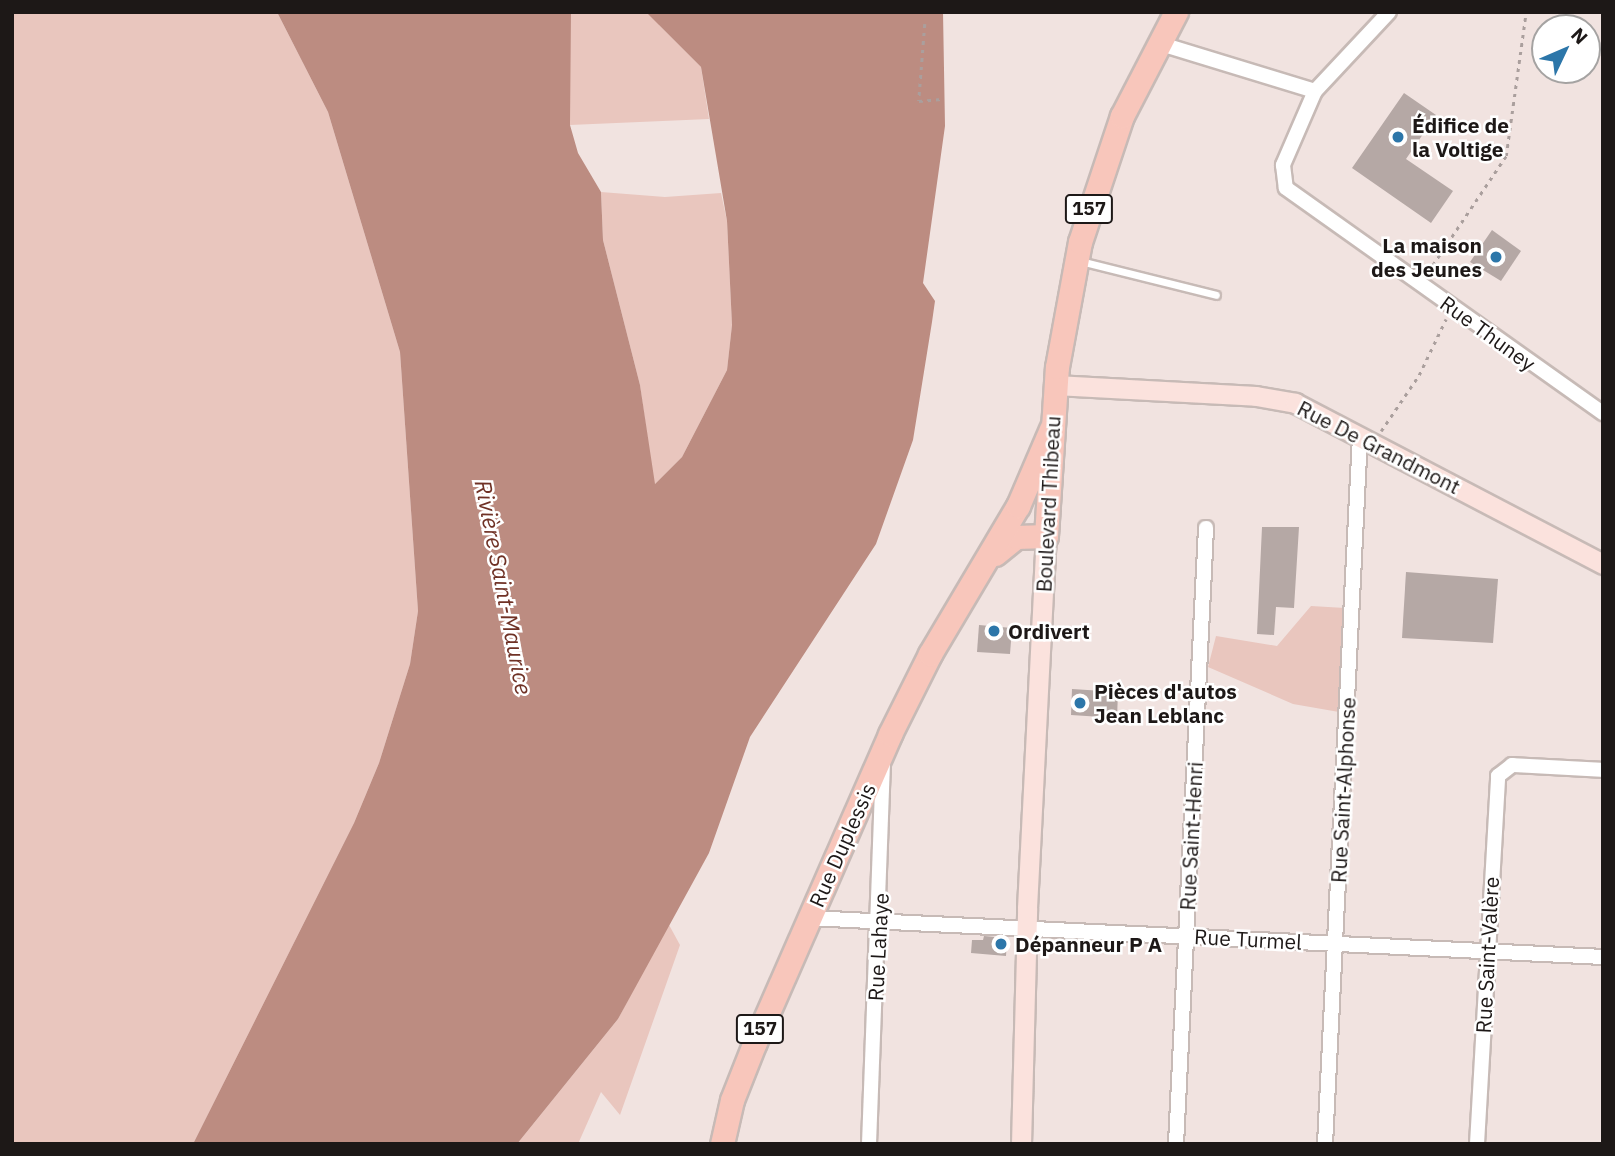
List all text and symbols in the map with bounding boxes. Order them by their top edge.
north arrow [1531,14,1601,84]
text: N [1566,23,1593,49]
place label: Édifice de la Voltige [1412,112,1509,162]
marker: Édifice de la Voltige [1390,129,1406,145]
road number: 157 [1064,194,1114,224]
place label: La maison des Jeunes [1371,232,1482,282]
marker: La maison des Jeunes [1488,249,1504,265]
street label: Rue Thuney [1435,290,1541,376]
street label: Rue De Grandmont [1293,395,1465,499]
street label: Boulevard Thibeau [1031,415,1065,593]
water label: Rivière Saint-Maurice [470,477,538,697]
place label: Ordivert [1008,618,1090,644]
marker: Ordivert [986,623,1002,639]
place label: Pièces d'autos Jean Leblanc [1094,678,1237,728]
marker: Pièces d'autos Jean Leblanc [1072,695,1088,711]
street label: Rue Saint-Alphonse [1326,696,1360,884]
street label: Rue Saint-Henri [1175,761,1207,911]
street label: Rue Duplessis [803,779,881,911]
street label: Rue Saint-Valère [1470,876,1504,1034]
street label: Rue Lahaye [863,892,893,1002]
street label: Rue Turmel [1193,924,1303,954]
place label: Dépanneur P A [1015,931,1162,957]
marker: Dépanneur P A [993,936,1009,952]
road number: 157 [736,1014,784,1044]

